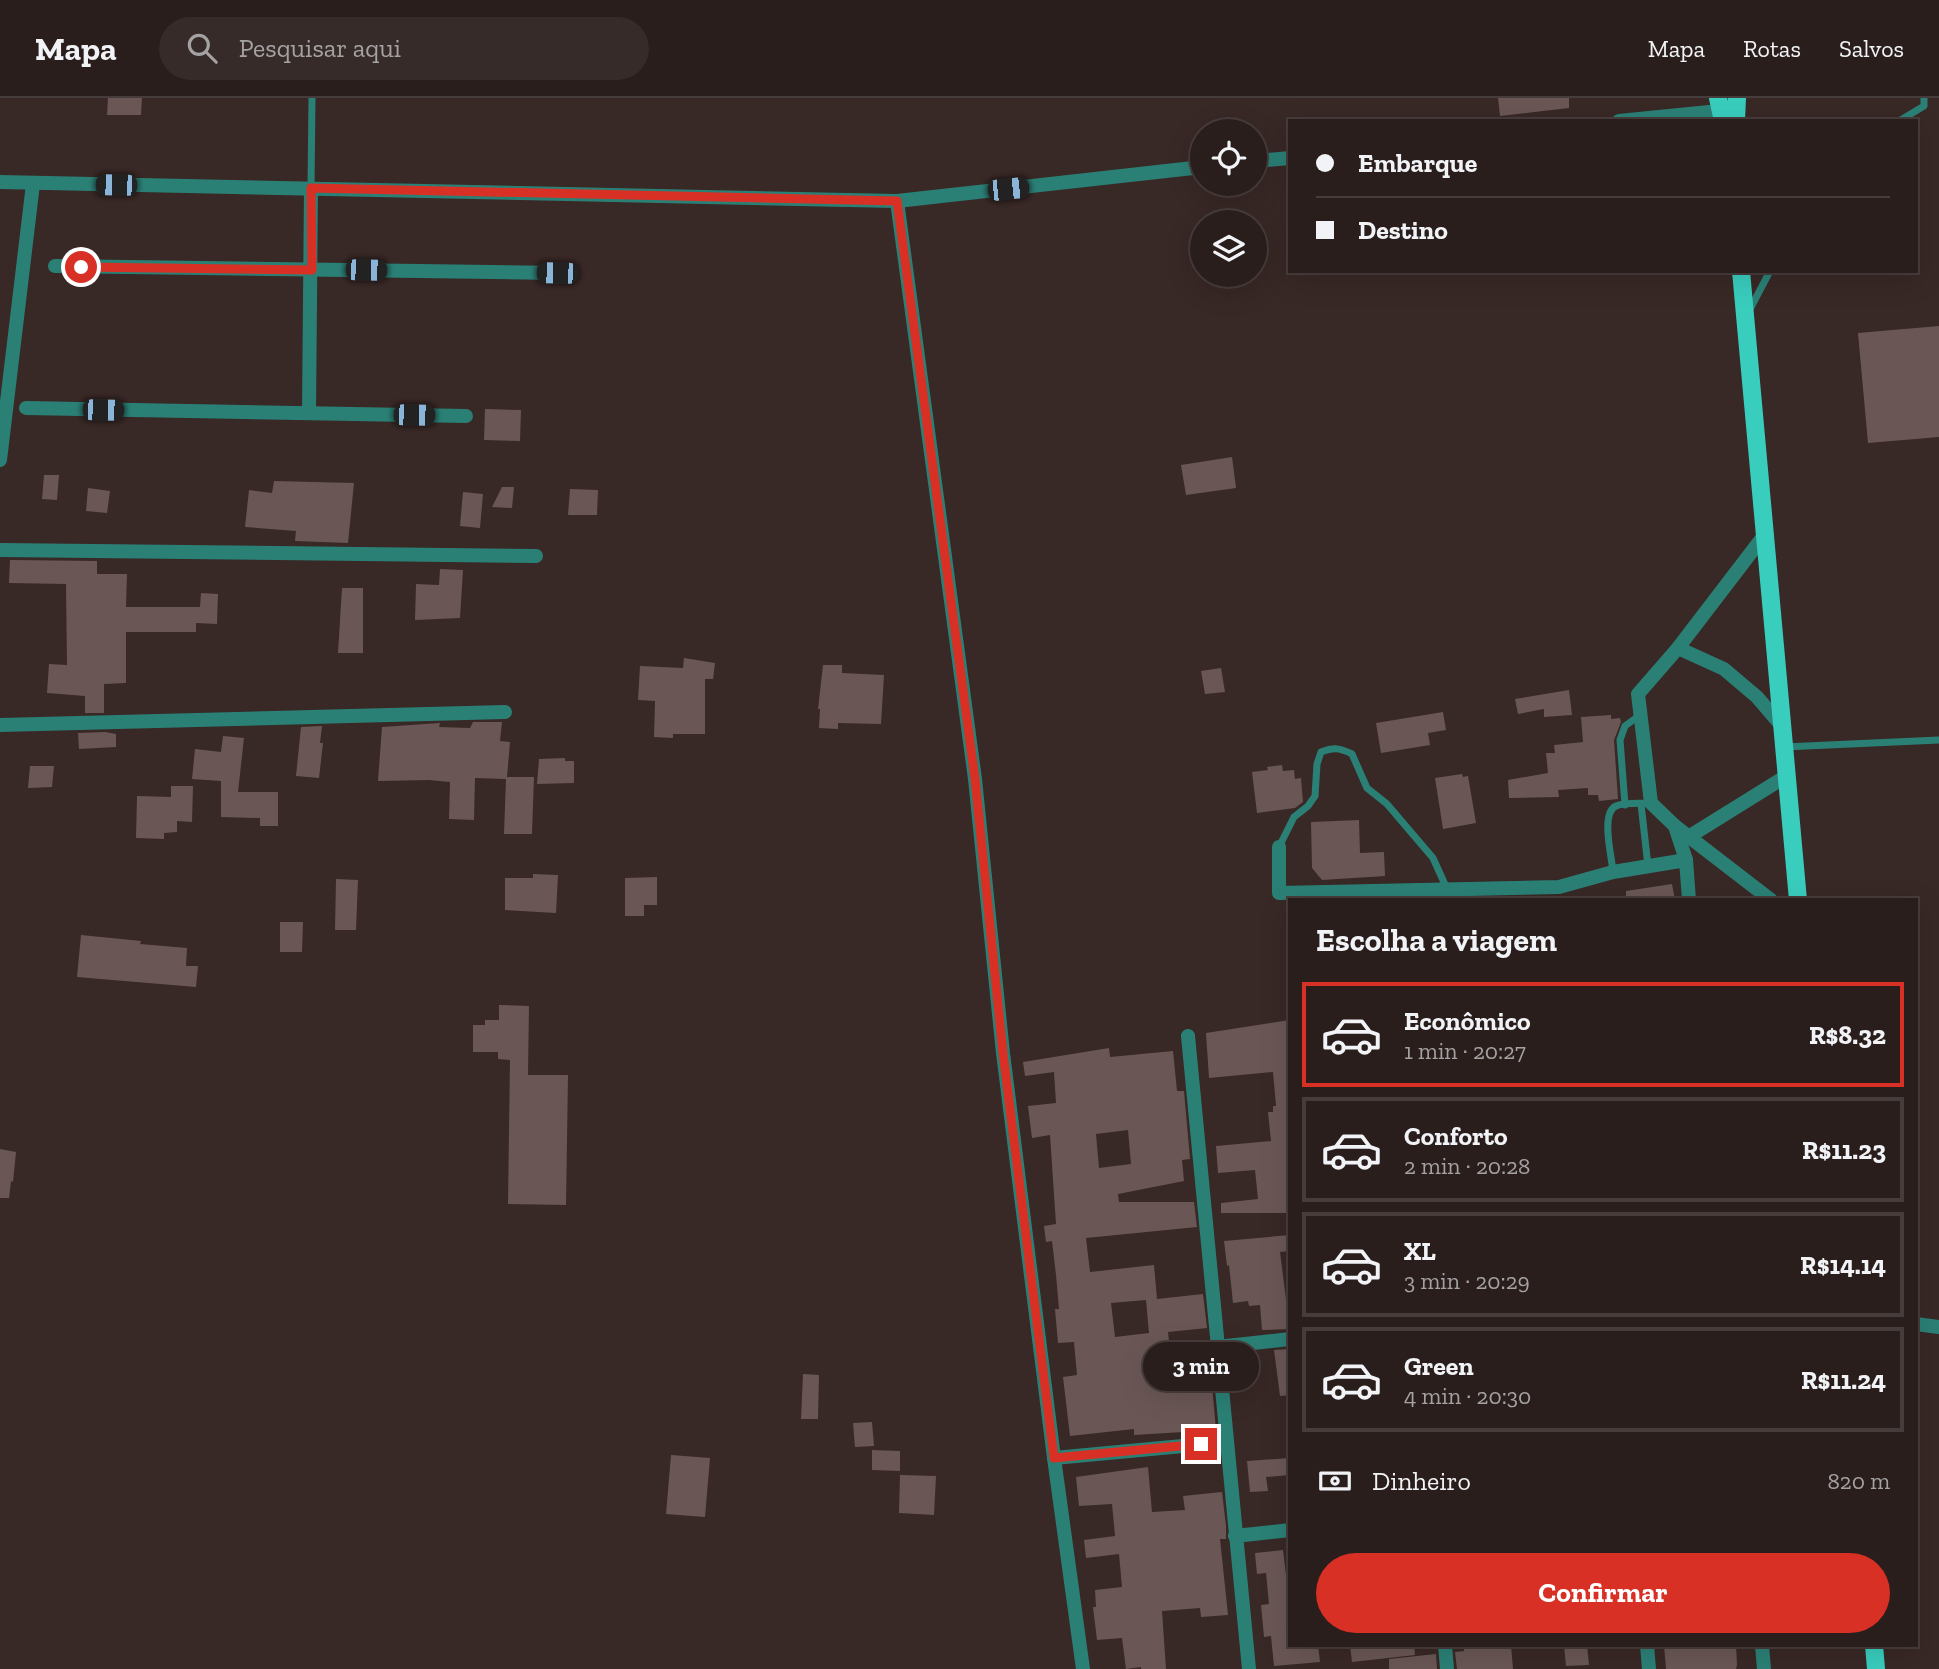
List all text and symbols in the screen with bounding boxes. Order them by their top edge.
search box [159,17,649,80]
text: Mapa [35,29,117,68]
icon: search [183,29,221,67]
text: Pesquisar aqui [239,32,401,64]
text: Mapa [1648,34,1705,63]
text: Rotas [1743,34,1801,63]
text: Salvos [1839,34,1904,63]
map controls [1190,119,1267,287]
button: locate [1190,119,1267,196]
text: Embarque [1358,147,1477,179]
car [95,174,138,196]
car [987,176,1030,202]
button: layers [1190,210,1267,287]
text: Destino [1358,214,1448,246]
route start [65,251,97,283]
car [345,259,388,281]
car [536,262,579,284]
car [82,399,125,421]
car [393,404,436,426]
text: Escolha a viagem [1316,921,1557,959]
icon: car [1320,1003,1383,1066]
text: Econômico [1404,1005,1531,1037]
text: R$8.32 [1809,1019,1886,1051]
text: 1 min · 20:27 [1404,1037,1526,1065]
icon: car [1320,1118,1383,1181]
text: Conforto [1404,1120,1508,1152]
text: R$11.23 [1802,1134,1886,1166]
text: 2 min · 20:28 [1404,1152,1530,1180]
icon: car [1320,1233,1383,1296]
text: XL [1404,1235,1436,1267]
text: R$14.14 [1800,1249,1886,1281]
text: 3 min · 20:29 [1404,1267,1530,1295]
callout: 3 min [1143,1342,1259,1392]
icon: car [1320,1348,1383,1411]
text: Green [1404,1350,1474,1382]
text: 3 min [1172,1352,1230,1380]
text: R$11.24 [1801,1364,1886,1396]
text: 4 min · 20:30 [1404,1382,1531,1410]
route end [1185,1428,1217,1460]
icon: cash [1316,1462,1354,1500]
text: Dinheiro [1372,1465,1471,1497]
text: 820 m [1827,1467,1890,1495]
button: Confirmar [1316,1553,1890,1633]

